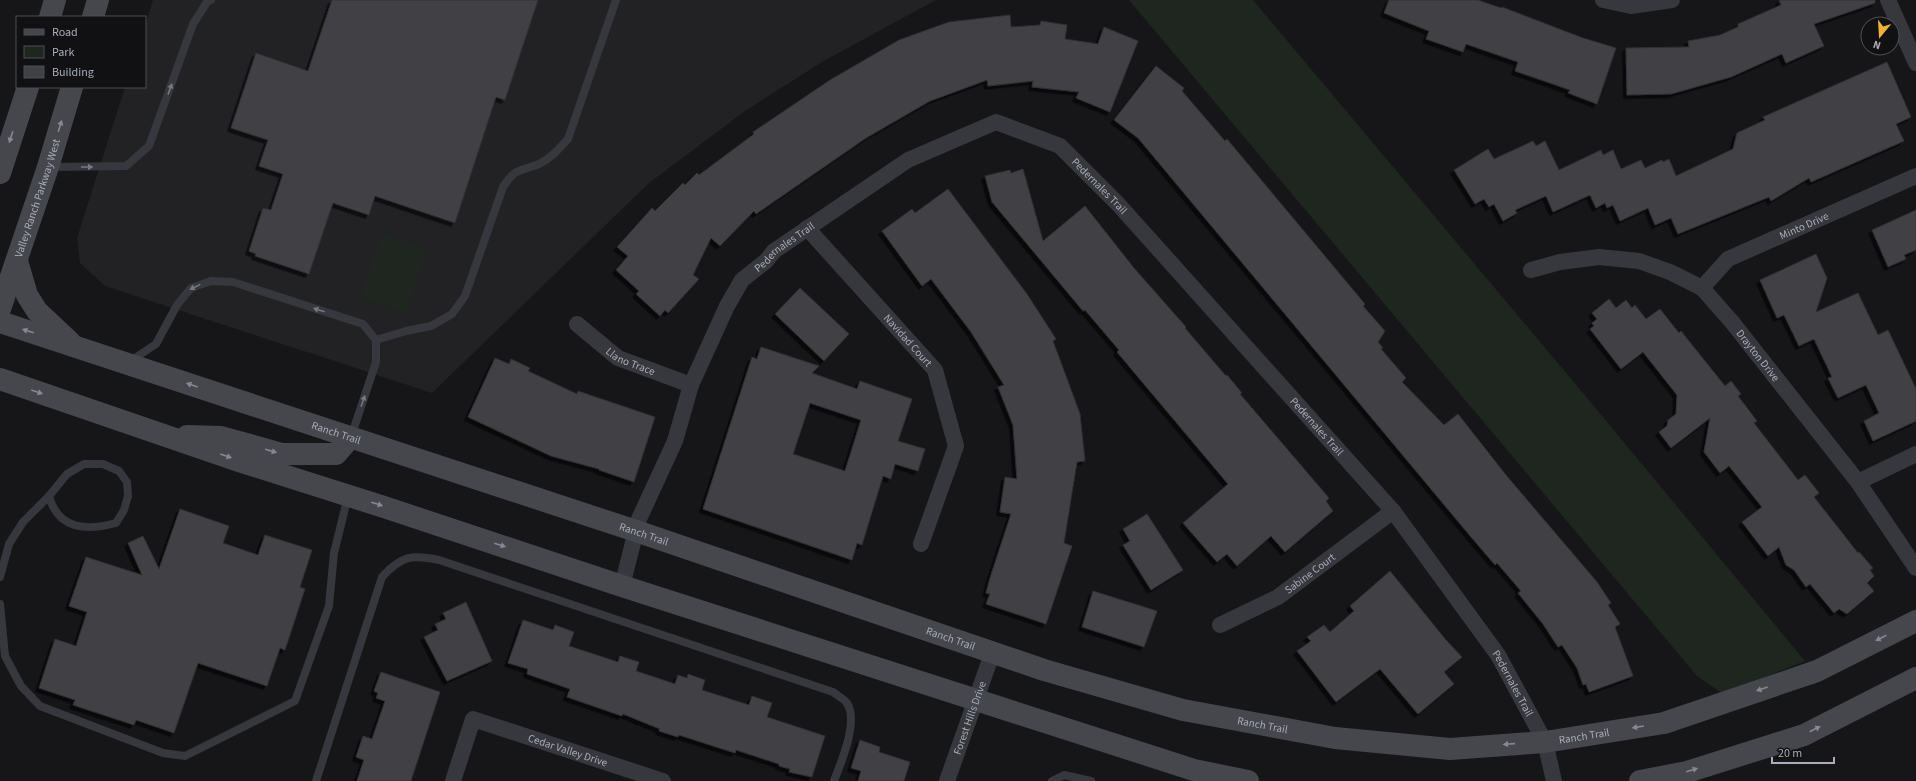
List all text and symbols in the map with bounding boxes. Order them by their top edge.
legend [16,16,146,88]
north arrow [1860,16,1900,56]
text: Road [52,24,78,41]
text: N [1871,37,1883,53]
text: Park [52,44,74,61]
text: Building [52,64,94,81]
one-way arrow [167,83,173,95]
one-way arrow [57,120,63,132]
one-way arrow [8,132,14,144]
street label: Valley Ranch Parkway West [11,137,64,259]
street label: Pedernales Trail [1068,155,1131,218]
one-way arrow [81,164,94,170]
street label: Minto Drive [1777,208,1832,243]
street label: Pedernales Trail [751,219,818,276]
one-way arrow [189,284,201,290]
one-way arrow [313,306,325,312]
street label: Navidad Court [880,311,936,370]
street label: Drayton Drive [1733,326,1783,385]
one-way arrow [22,328,34,334]
street label: Llano Trace [602,344,658,379]
one-way arrow [185,382,197,388]
one-way arrow [31,389,43,395]
street label: Pedernales Trail [1287,394,1347,459]
one-way arrow [360,395,366,407]
street label: Ranch Trail [310,418,363,448]
one-way arrow [265,448,277,454]
one-way arrow [221,454,233,460]
one-way arrow [371,502,383,508]
street label: Ranch Trail [617,519,671,550]
one-way arrow [494,543,506,549]
street label: Sabine Court [1282,550,1339,598]
street label: Ranch Trail [924,623,977,654]
one-way arrow [1875,635,1887,641]
street label: Pedernales Trail [1489,647,1537,719]
street label: Forest Hills Drive [950,679,990,757]
one-way arrow [1756,687,1768,693]
street label: Ranch Trail [1236,713,1289,737]
one-way arrow [1632,724,1644,730]
street label: Ranch Trail [1558,725,1611,748]
one-way arrow [1810,726,1821,732]
street label: Cedar Valley Drive [526,730,610,771]
scale bar [1772,739,1834,765]
one-way arrow [1503,741,1515,748]
text: 20 m [1778,745,1802,762]
one-way arrow [1687,767,1699,773]

